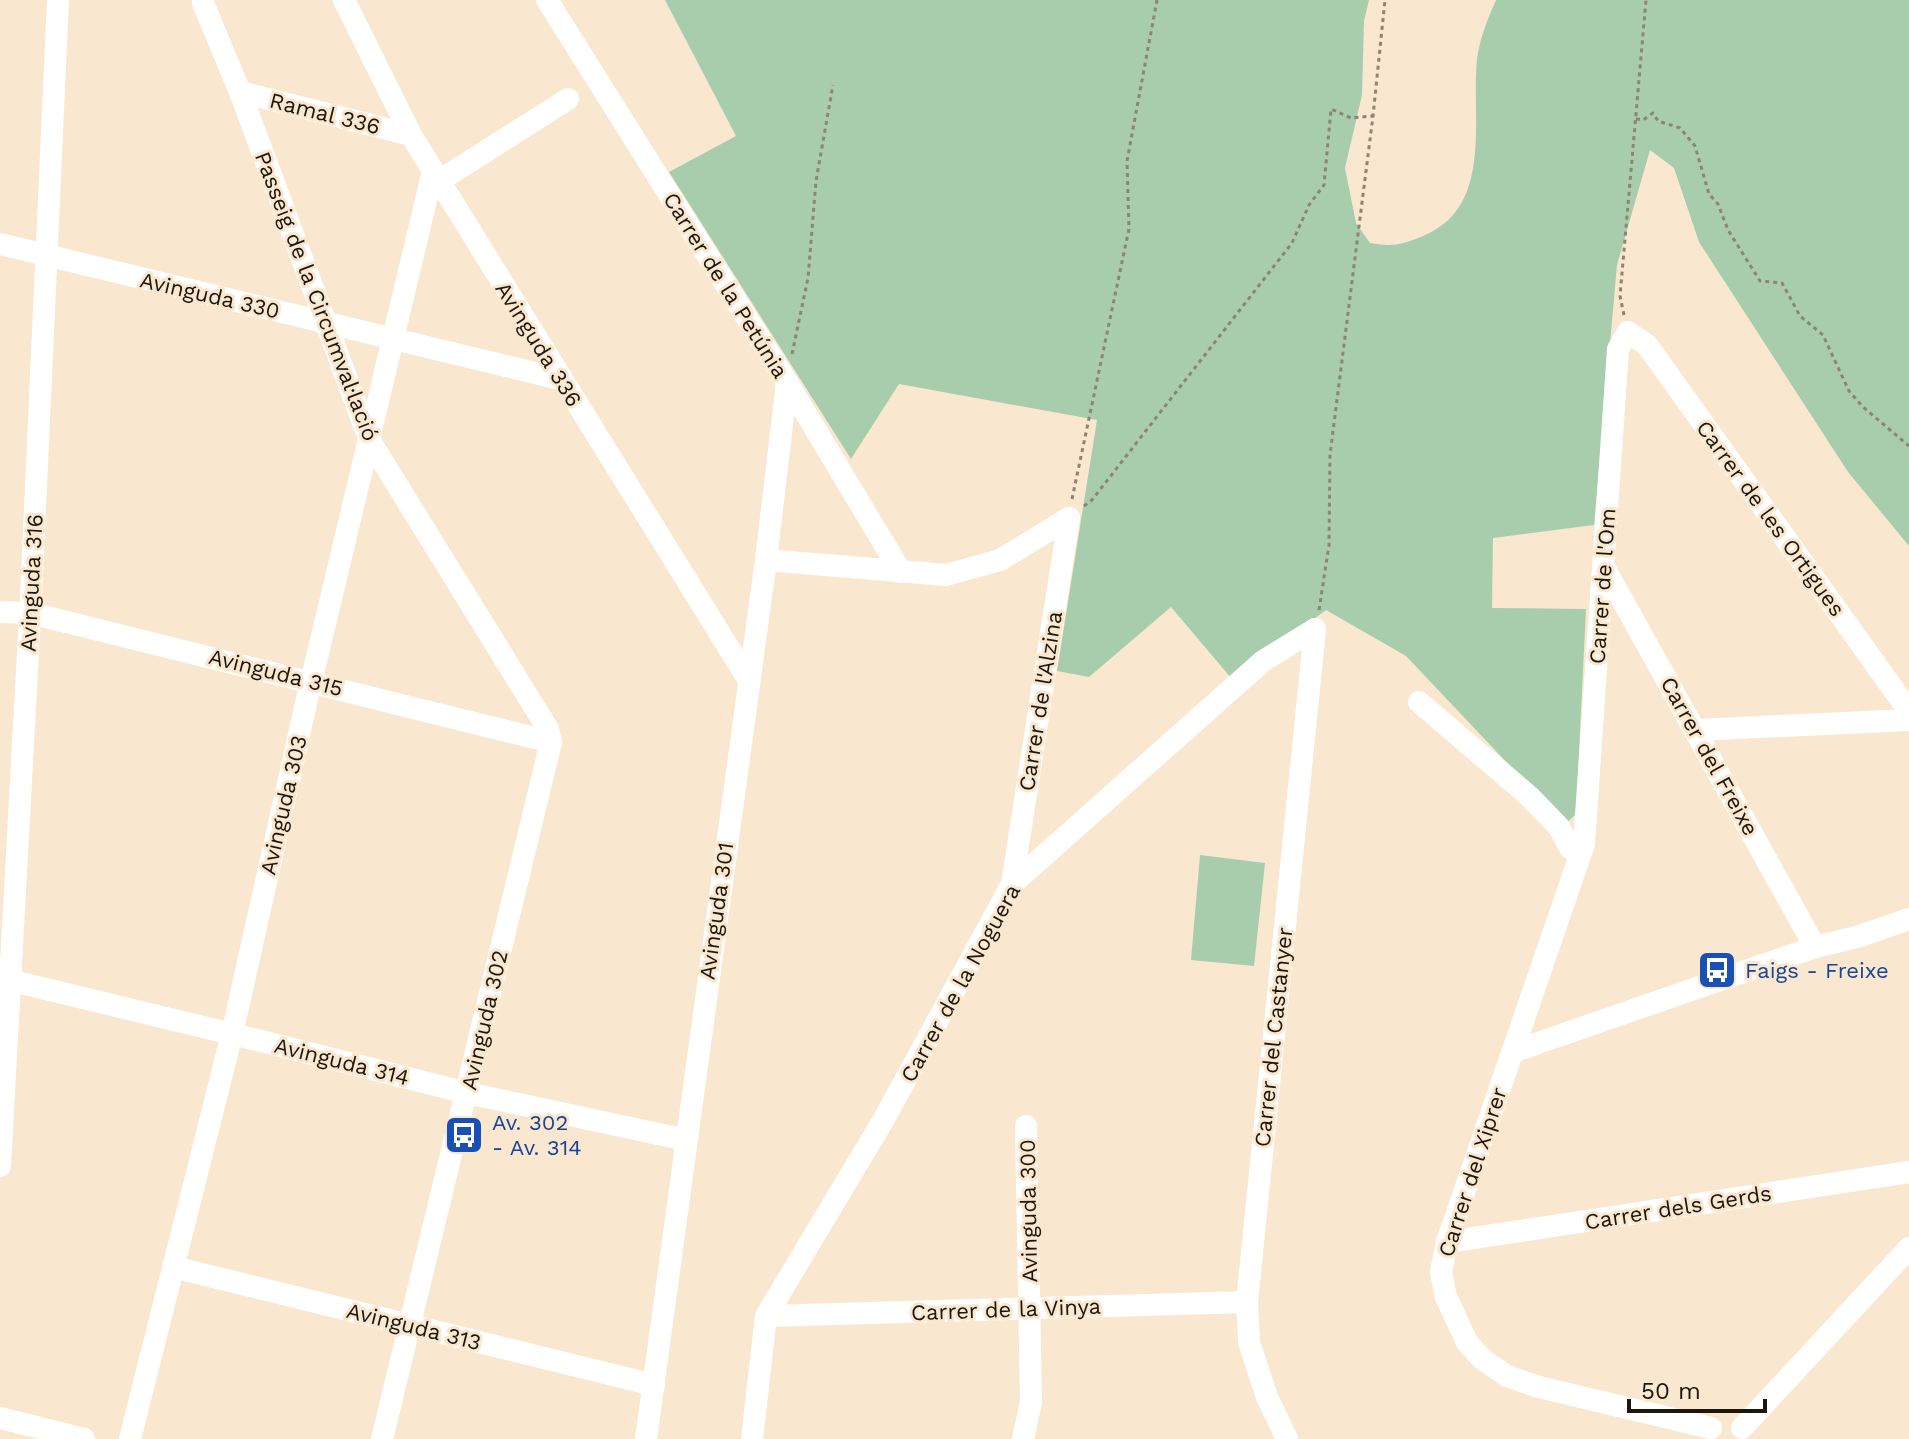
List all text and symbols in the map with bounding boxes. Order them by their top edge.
street label: Ramal 336 [267,88,383,139]
street label: Passeig de la Circumval·lació [250,148,383,444]
street label: Carrer de la Petúnia [658,188,793,383]
street label: Avinguda 330 [138,267,282,324]
street label: Avinguda 336 [490,277,587,411]
street label: Carrer de les Ortigues [1691,416,1850,621]
street label: Carrer de l'Om [1585,507,1620,665]
street label: Avinguda 316 [15,513,48,653]
street label: Carrer de l'Alzina [1014,609,1067,793]
street label: Avinguda 315 [206,644,346,701]
street label: Carrer del Freixe [1656,673,1764,840]
street label: Avinguda 303 [255,733,312,877]
street label: Avinguda 301 [694,841,738,981]
street label: Carrer de la Noguera [896,880,1025,1086]
street label: Carrer del Castanyer [1250,926,1297,1148]
street label: Avinguda 302 [456,948,513,1092]
bus stop icon: Faigs - Freixe [1696,949,1738,991]
place label: Faigs - Freixe [1745,958,1889,983]
street label: Avinguda 314 [272,1033,412,1090]
street label: Carrer del Xiprer [1433,1084,1512,1260]
place label: Av. 302 - Av. 314 [492,1110,582,1160]
bus stop icon: Av. 302 - Av. 314 [443,1114,485,1156]
street label: Avinguda 300 [1015,1139,1042,1283]
street label: Carrer dels Gerds [1583,1180,1773,1235]
street label: Carrer de la Vinya [911,1294,1101,1325]
street label: Avinguda 313 [344,1298,484,1355]
scale bar [1629,1363,1765,1413]
text: 50 m [1641,1377,1701,1405]

